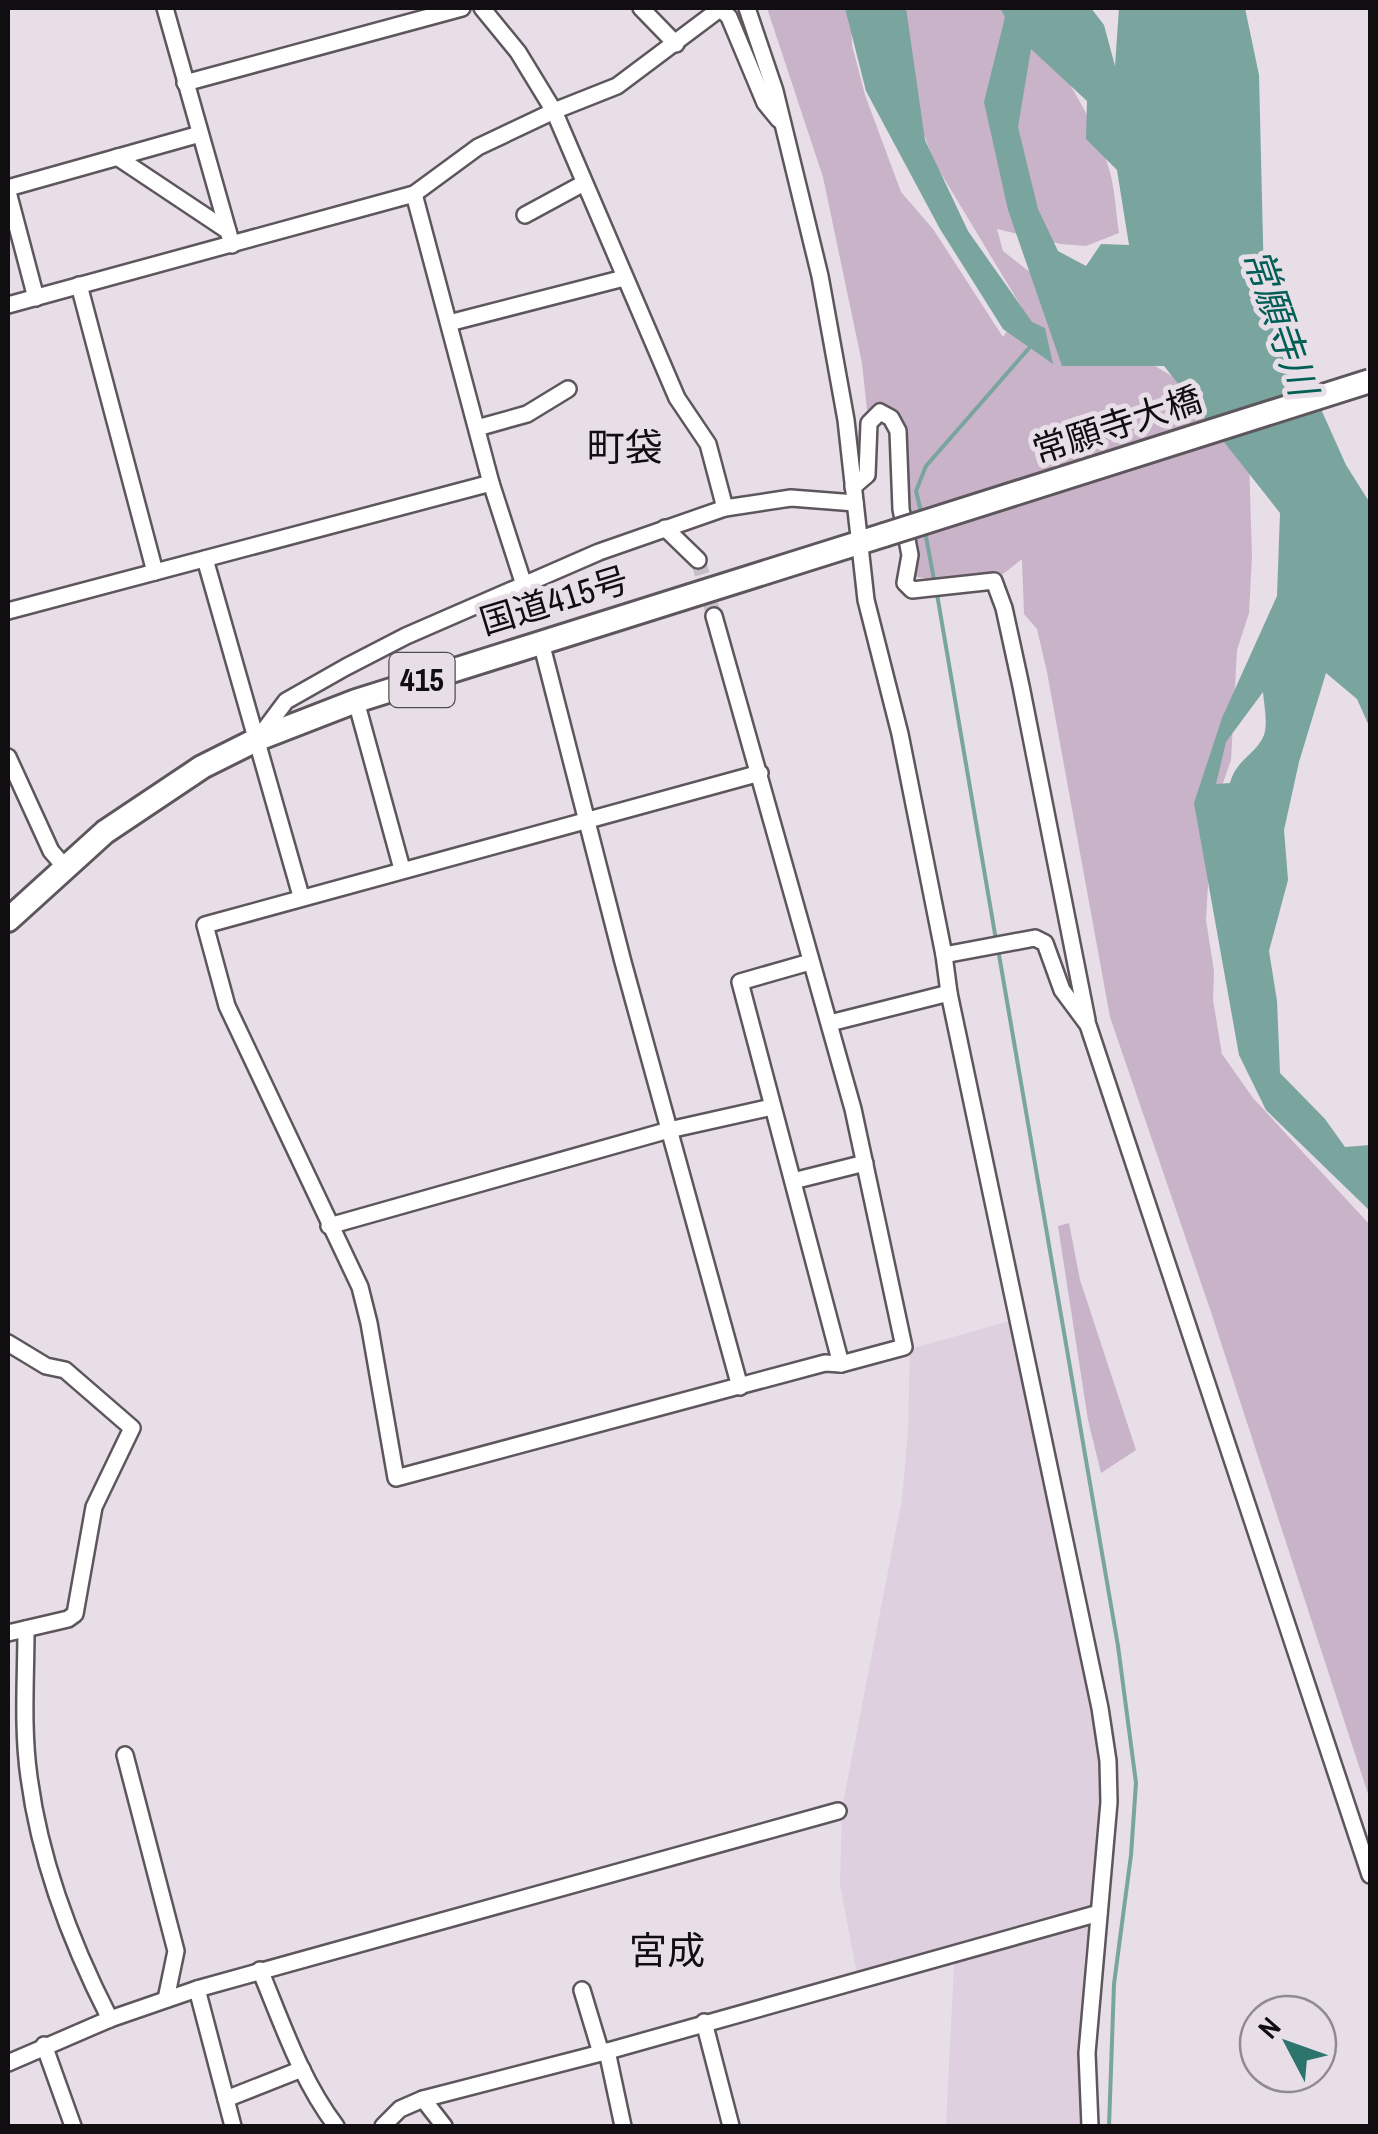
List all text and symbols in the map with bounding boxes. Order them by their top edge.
water label: 常願寺川 [1232,242,1331,406]
street label: 常願寺大橋 [1026,375,1207,474]
district label: 町袋 [587,422,663,473]
street label: 国道415号 [474,556,634,645]
road number: 415 [390,653,454,707]
district label: 宮成 [629,1925,705,1976]
north arrow [1238,1994,1338,2094]
text: N [1249,2009,1289,2046]

